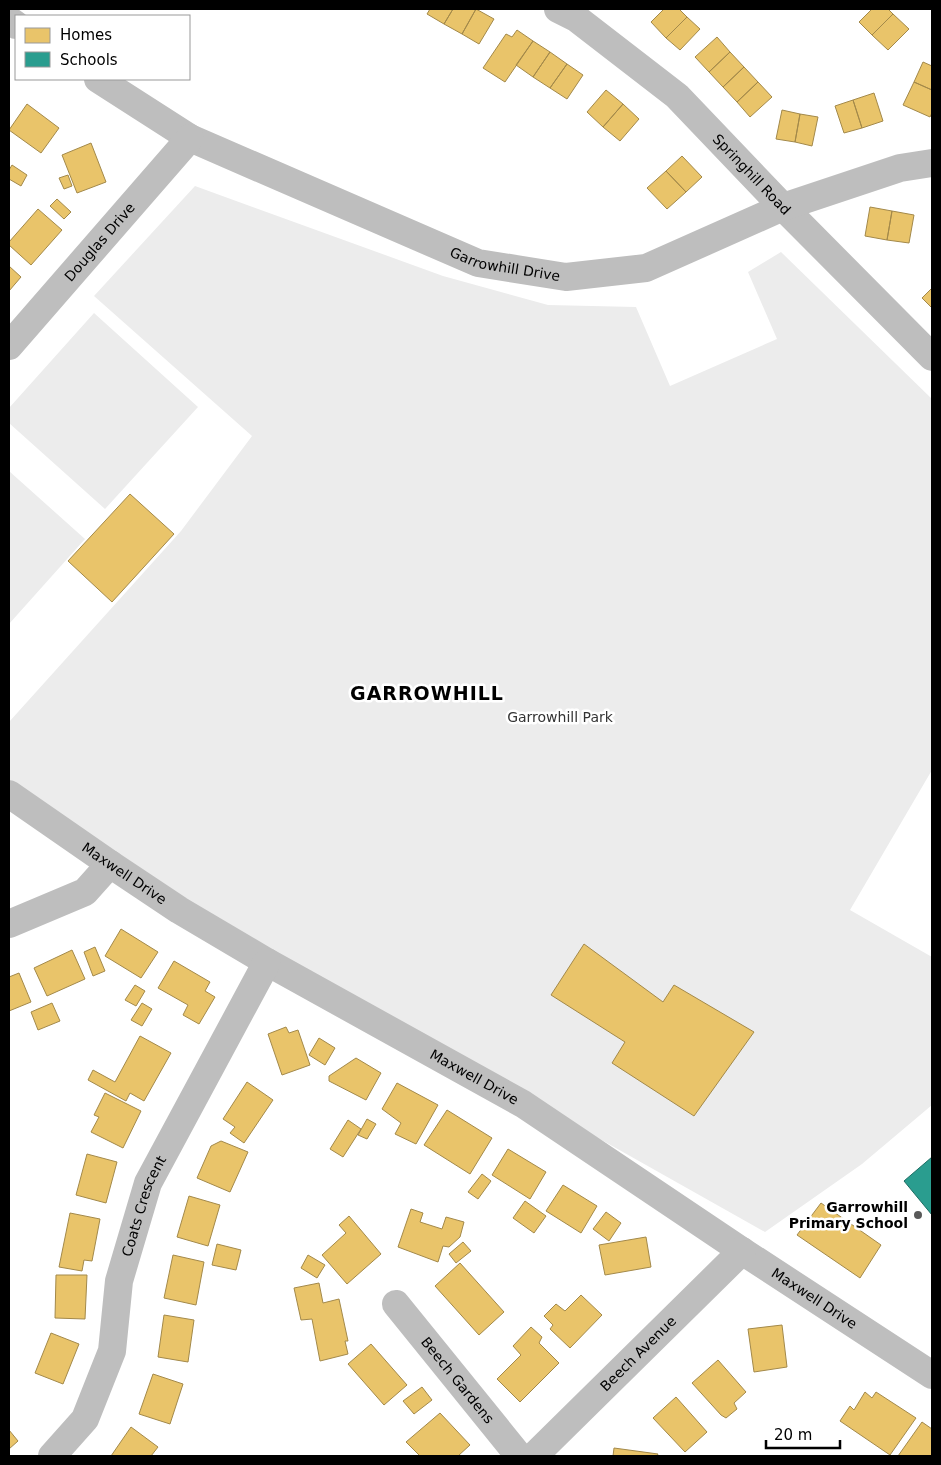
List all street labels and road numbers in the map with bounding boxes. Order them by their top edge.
street label: Springhill Road [710,131,794,218]
street label: Douglas Drive [61,199,138,284]
street label: Garrowhill Drive [448,244,561,284]
street label: Maxwell Drive [79,839,170,908]
street label: Maxwell Drive [427,1046,521,1108]
street label: Coats Crescent [119,1153,169,1258]
street label: Maxwell Drive [769,1265,860,1332]
street label: Beech Avenue [597,1313,679,1394]
street label: Beech Gardens [418,1334,497,1427]

